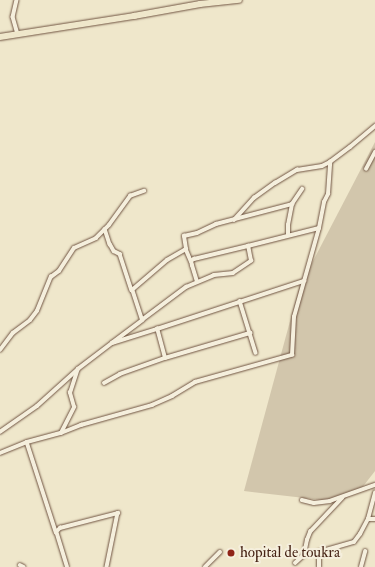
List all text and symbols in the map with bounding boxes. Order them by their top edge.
place label: hopital de toukra [240,544,340,562]
marker: hopital de toukra [225,547,237,559]

